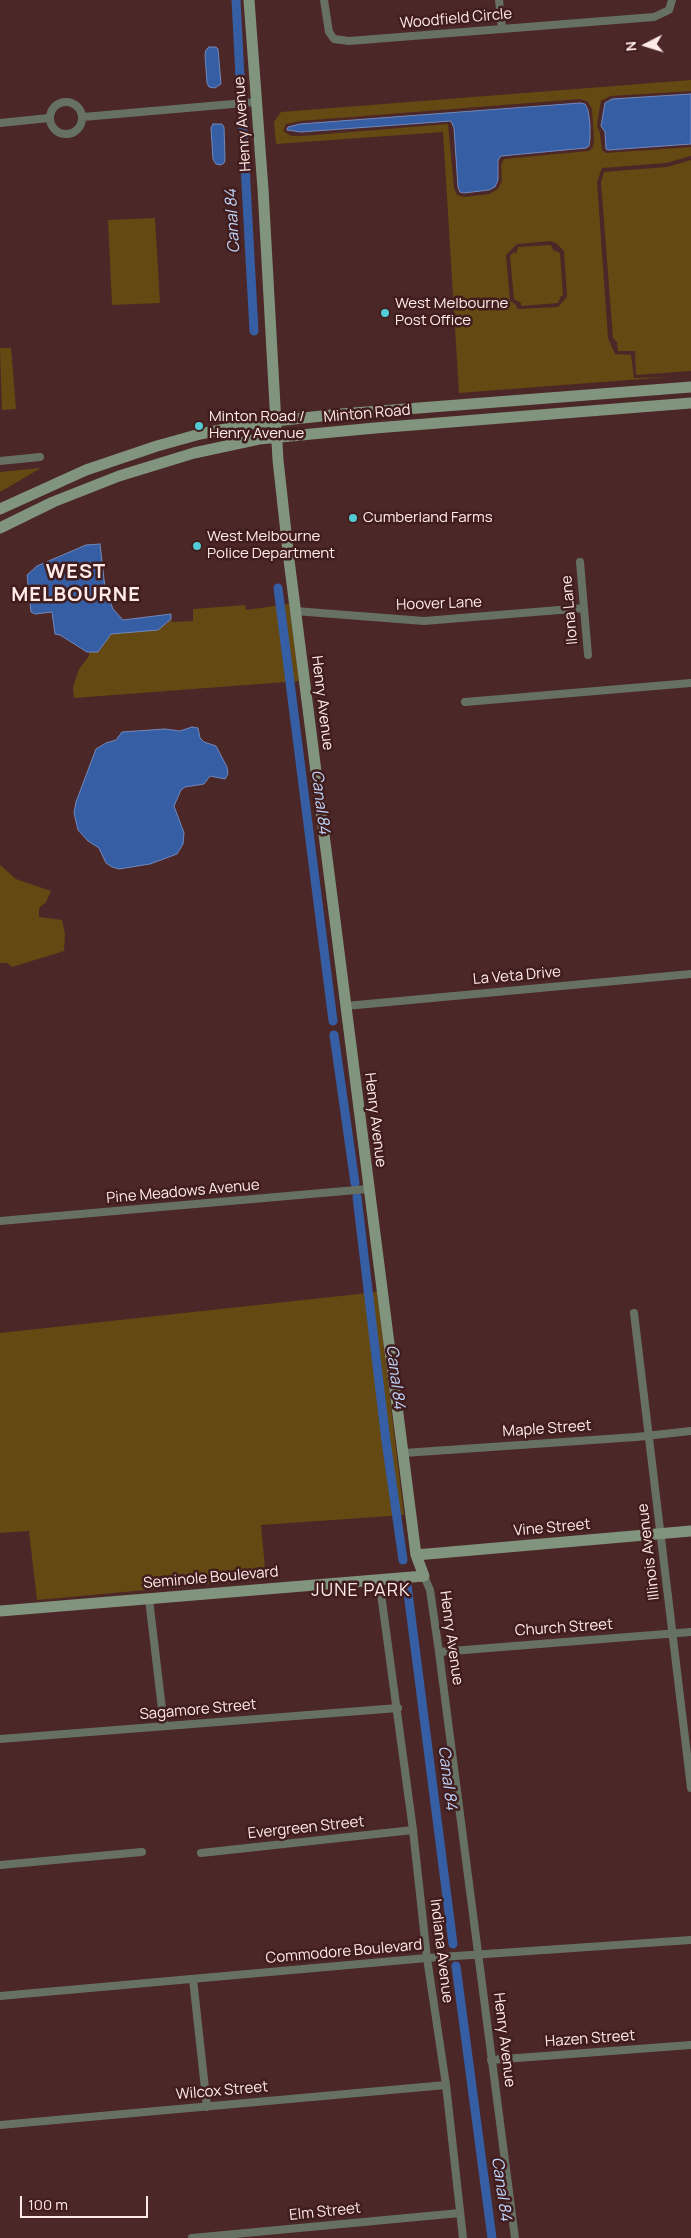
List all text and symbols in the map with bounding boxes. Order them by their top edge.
street label: Woodfield Circle [399,5,513,33]
north arrow [621,20,671,70]
text: N [621,41,640,52]
street label: Henry Avenue [231,76,255,172]
water label: Canal 84 [222,188,244,254]
place label: West Melbourne Post Office [395,295,508,330]
marker: West Melbourne Post Office [379,307,391,319]
street label: Minton Road [323,401,411,427]
place label: Minton Road / Henry Avenue [209,408,305,443]
marker: Minton Road / Henry Avenue [193,420,205,432]
place label: Cumberland Farms [363,509,493,527]
marker: Cumberland Farms [347,512,359,524]
place label: West Melbourne Police Department [207,528,335,563]
marker: West Melbourne Police Department [191,540,203,552]
district label: WEST MELBOURNE [10,560,142,607]
street label: Ilona Lane [558,574,582,646]
street label: Hoover Lane [396,594,482,614]
street label: Henry Avenue [307,655,337,751]
water label: Canal 84 [307,769,333,835]
street label: La Veta Drive [472,963,562,989]
street label: Henry Avenue [360,1072,390,1168]
street label: Pine Meadows Avenue [106,1176,260,1208]
water label: Canal 84 [382,1344,408,1410]
street label: Maple Street [502,1417,592,1441]
street label: Illinois Avenue [634,1503,664,1601]
street label: Vine Street [513,1516,591,1540]
street label: Seminole Boulevard [143,1563,279,1593]
district label: JUNE PARK [310,1580,412,1602]
street label: Henry Avenue [435,1590,467,1686]
street label: Church Street [514,1616,614,1640]
street label: Sagamore Street [139,1696,257,1724]
water label: Canal 84 [434,1745,460,1811]
street label: Evergreen Street [247,1813,365,1843]
street label: Indiana Avenue [426,1898,456,2004]
street label: Commodore Boulevard [265,1936,423,1968]
street label: Henry Avenue [489,1992,519,2088]
street label: Hazen Street [544,2027,636,2051]
street label: Wilcox Street [175,2078,269,2104]
water label: Canal 84 [487,2156,515,2222]
scale bar [22,2186,150,2218]
text: 100 m [28,2194,68,2215]
street label: Elm Street [288,2199,362,2225]

